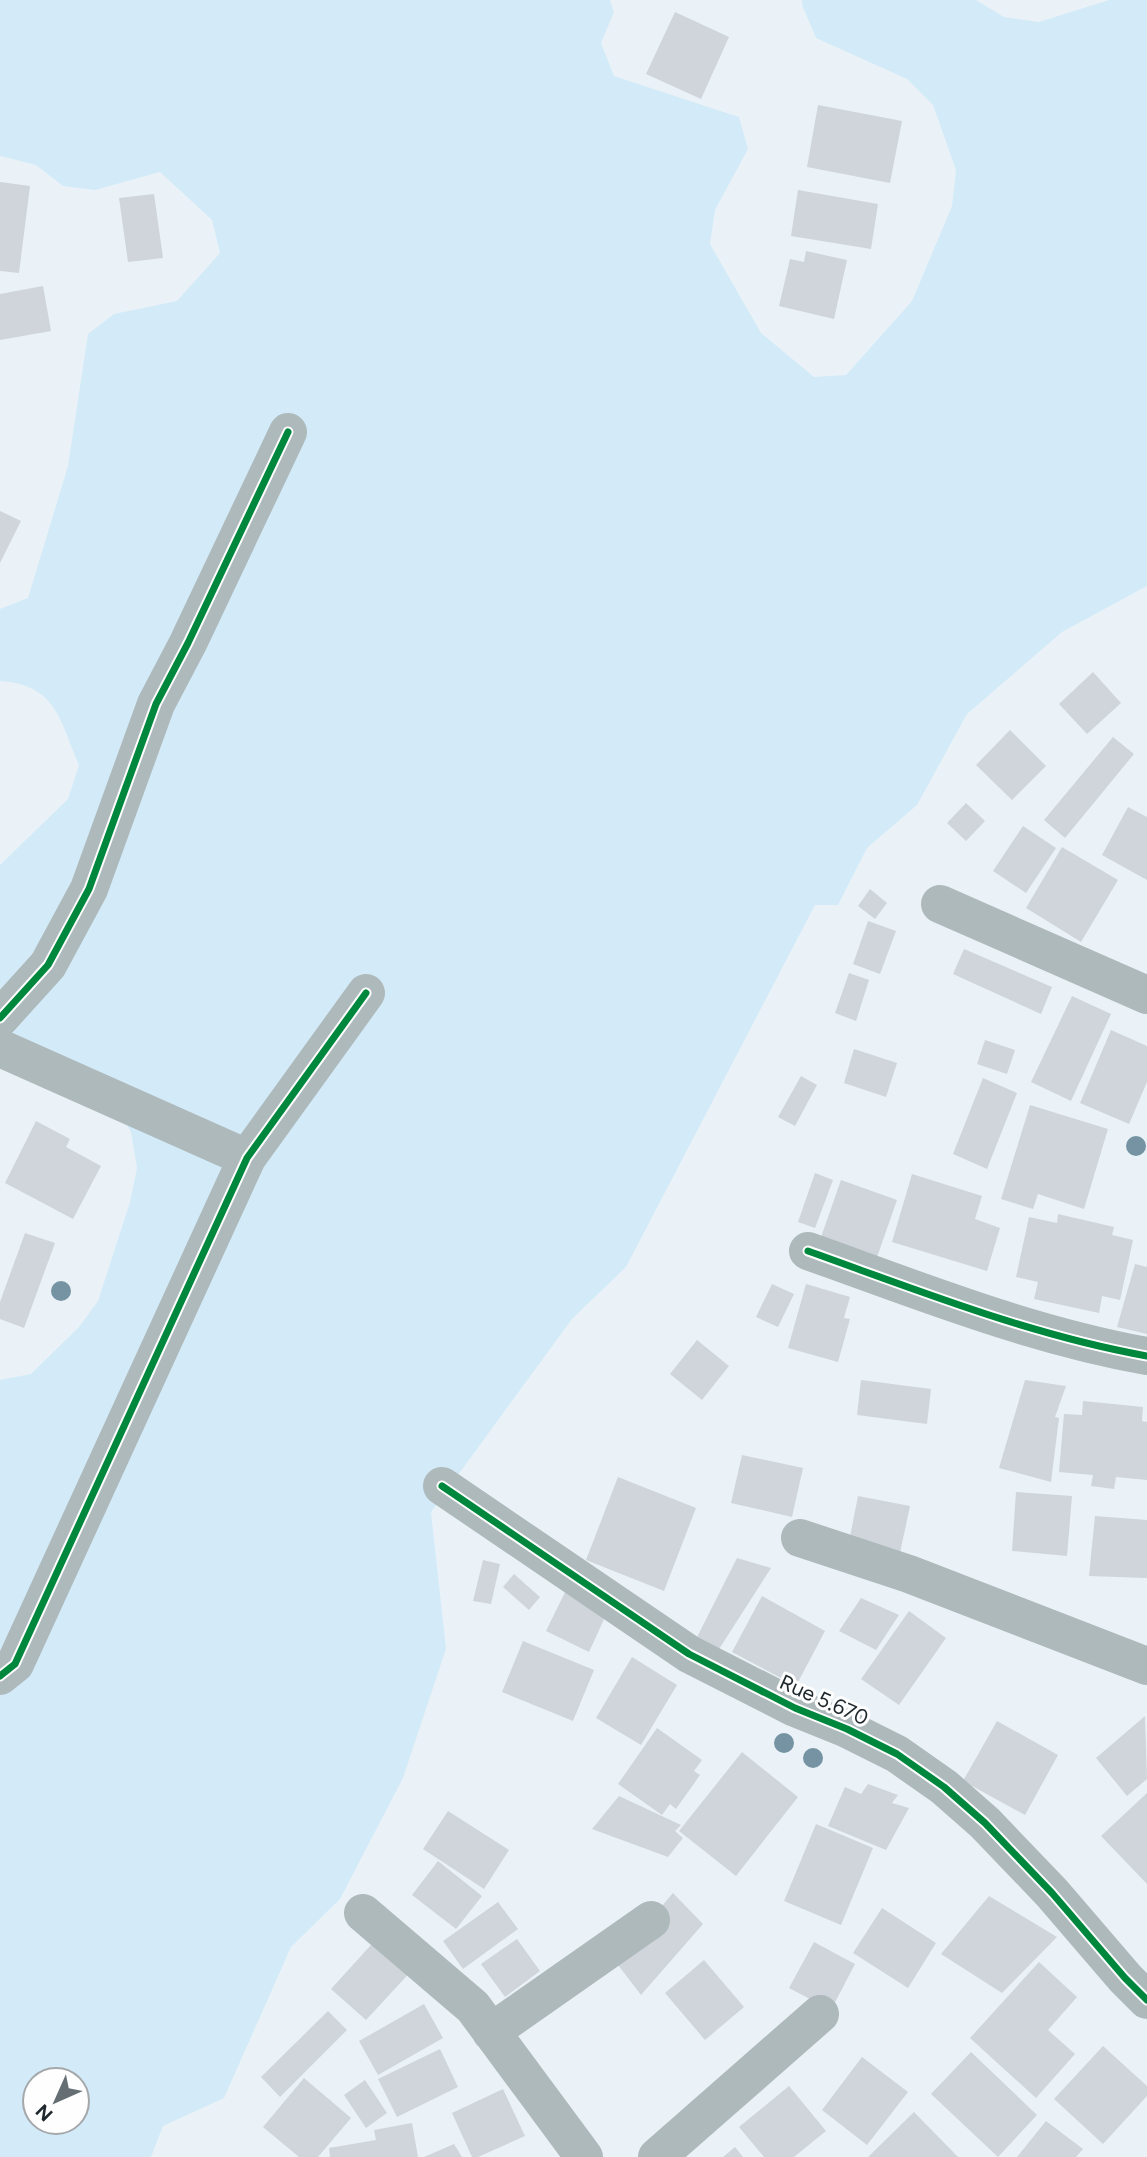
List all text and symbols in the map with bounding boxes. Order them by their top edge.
street label: Rue 5.670 [776,1669,872,1730]
north arrow [21,2066,91,2136]
text: N [31,2099,58,2126]

